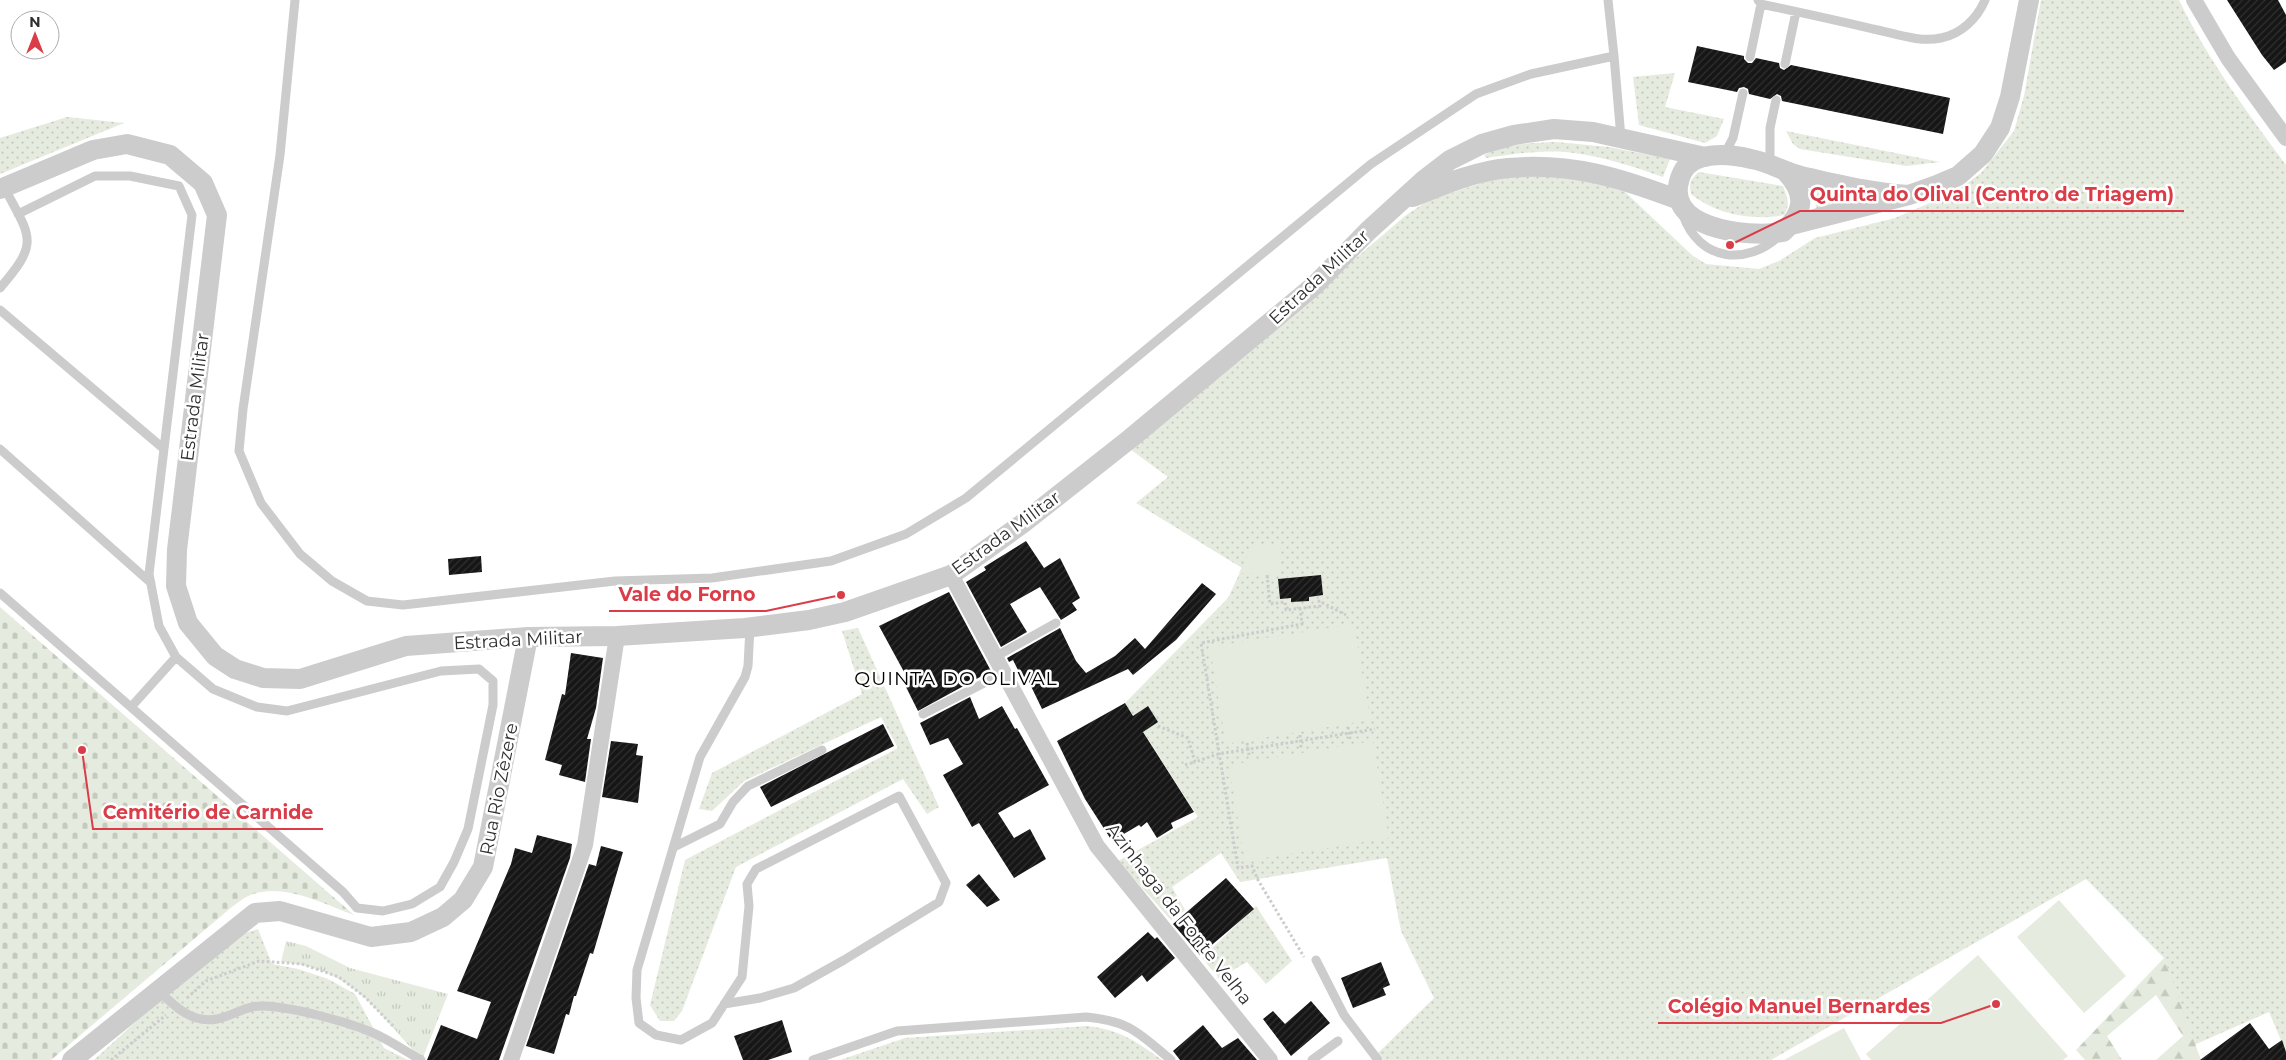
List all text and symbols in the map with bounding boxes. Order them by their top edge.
north arrow [10,10,60,60]
text: N [29,13,41,31]
callout: Quinta do Olival (Centro de Triagem) [1800,177,2184,211]
text: Quinta do Olival (Centro de Triagem) [1810,183,2174,206]
street label: Estrada Militar [1264,225,1374,329]
street label: Estrada Militar [176,332,214,462]
street label: Estrada Militar [947,486,1065,580]
callout: Vale do Forno [609,577,766,611]
text: Vale do Forno [617,583,756,606]
street label: Estrada Militar [453,626,583,654]
district label: QUINTA DO OLIVAL [854,667,1058,690]
street label: Rua Rio Zêzere [475,721,523,857]
callout: Cemitério de Carnide [93,795,323,829]
text: Cemitério de Carnide [103,801,313,824]
street label: Azinhaga da Fonte Velha [1101,819,1257,1009]
callout: Colégio Manuel Bernardes [1658,989,1941,1023]
text: Colégio Manuel Bernardes [1668,995,1930,1018]

